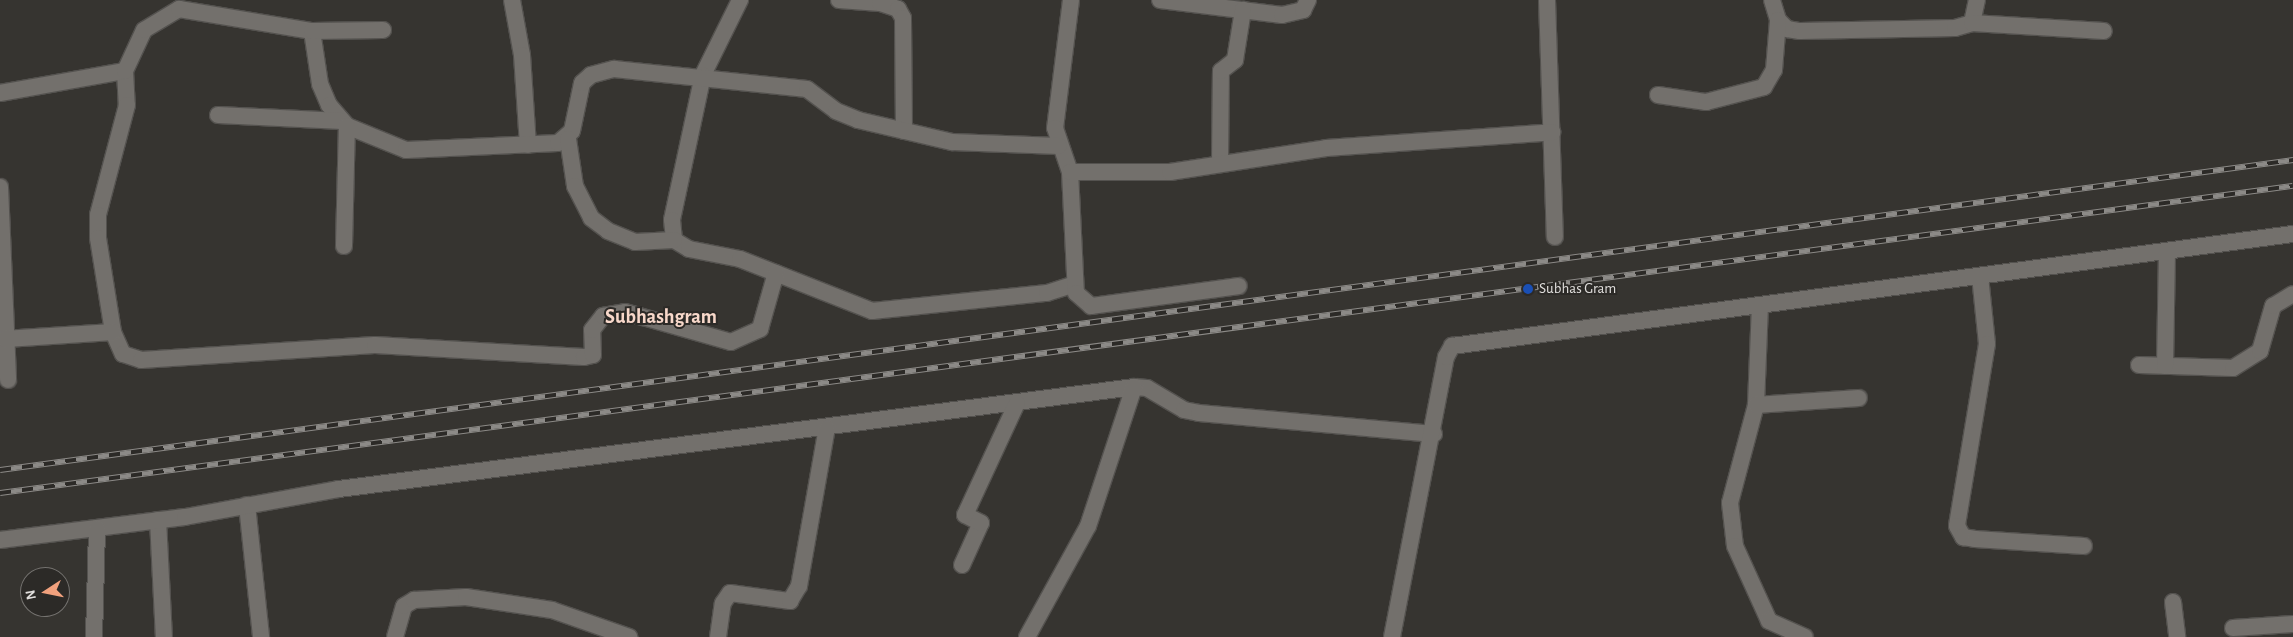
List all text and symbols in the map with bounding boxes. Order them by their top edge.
place label: Subhas Gram [1539,280,1616,298]
marker: Subhas Gram [1521,282,1535,296]
district label: Subhashgram [605,305,717,329]
north arrow [20,567,70,617]
text: N [23,589,39,601]

